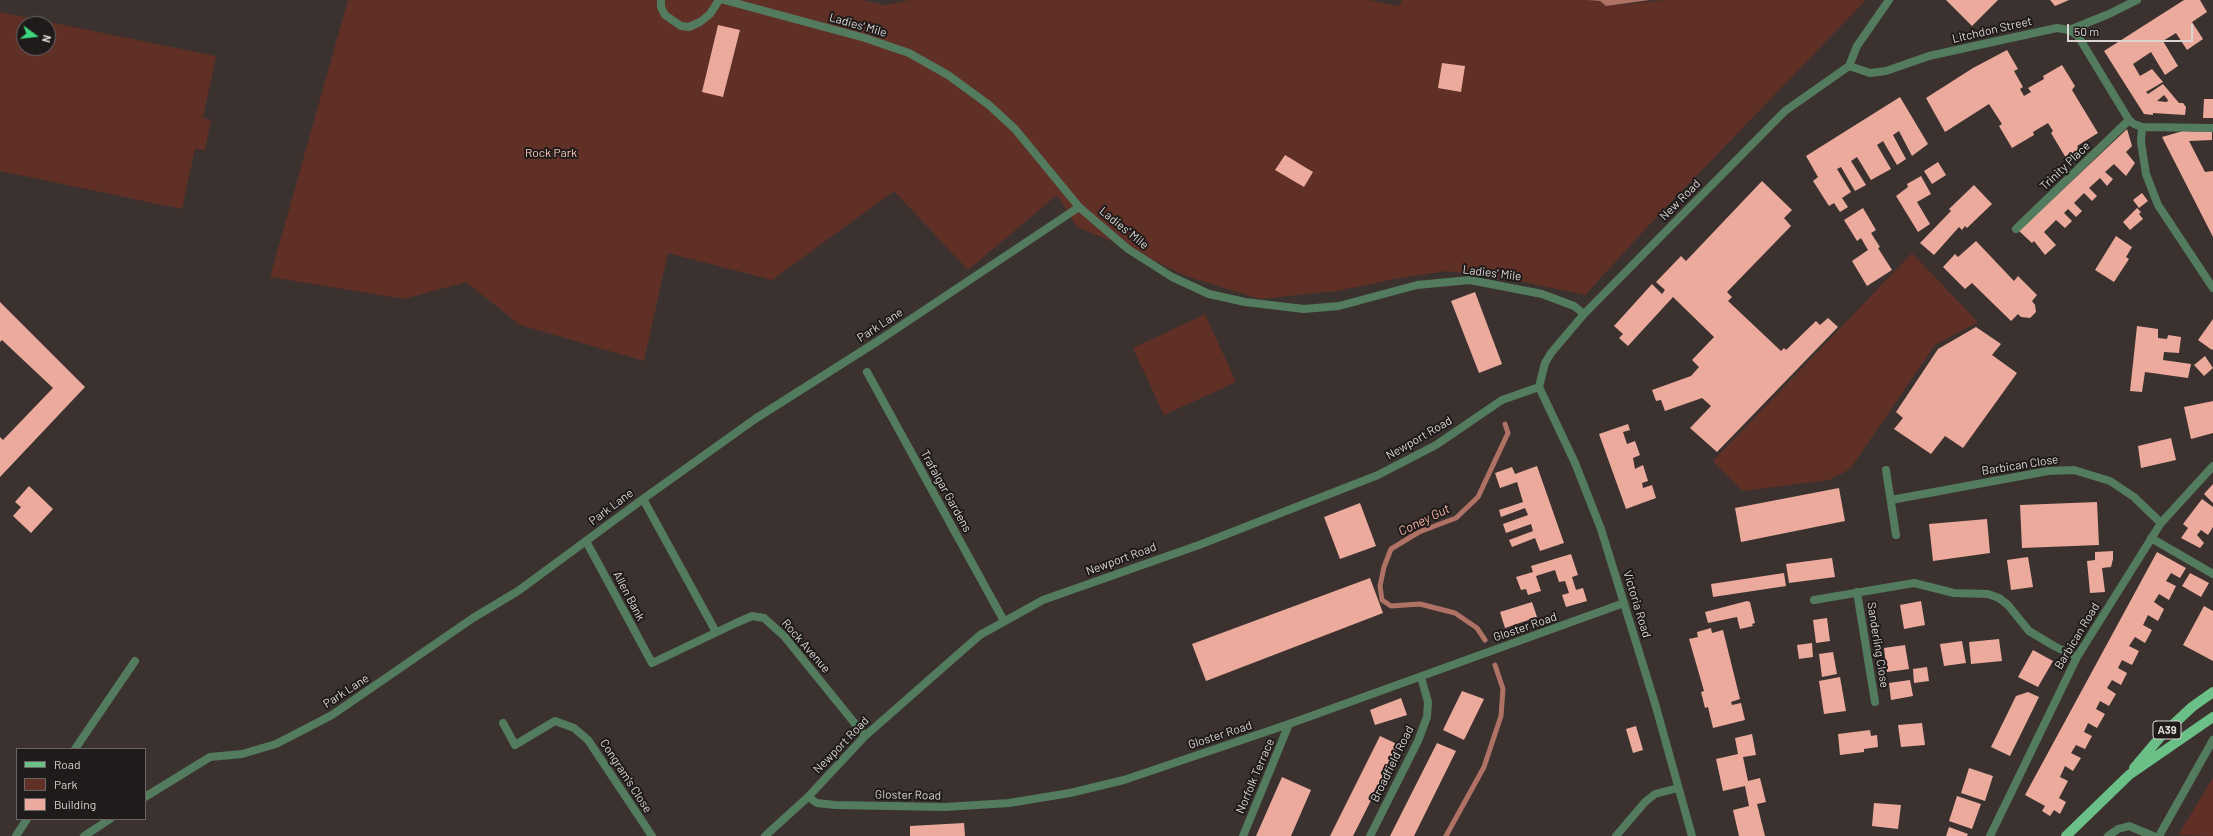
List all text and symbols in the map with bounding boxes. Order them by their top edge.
street label: Ladies' Mile [828,10,888,40]
street label: Litchdon Street [1951,14,2033,46]
north arrow [16,16,56,56]
scale bar [2069,16,2195,42]
text: 50 m [2074,24,2099,38]
text: N [40,34,54,44]
street label: Trinity Place [2037,139,2093,193]
park label: Rock Park [525,146,577,160]
street label: New Road [1657,177,1703,223]
street label: Ladies' Mile [1097,204,1151,252]
street label: Ladies' Mile [1462,262,1522,284]
street label: Park Lane [854,305,906,345]
street label: Newport Road [1383,413,1455,463]
street label: Trafalgar Gardens [917,447,975,535]
street label: Barbican Close [1981,452,2059,478]
street label: Park Lane [586,486,636,528]
water label: Coney Gut [1396,501,1452,539]
street label: Newport Road [1084,540,1158,578]
street label: Allen Bank [610,569,648,623]
street label: Victoria Road [1620,569,1654,639]
street label: Barbican Road [2051,600,2103,672]
street label: Sanderling Close [1864,601,1892,689]
street label: Gloster Road [1491,609,1559,645]
street label: Rock Avenue [779,616,833,676]
street label: Park Lane [320,671,372,711]
street label: Newport Road [810,713,872,777]
street label: Gloster Road [1186,718,1254,752]
road number: A39 [2153,721,2181,739]
street label: Broadfield Road [1367,724,1417,804]
street label: Congram's Close [597,736,655,816]
street label: Norfolk Terrace [1233,736,1277,816]
legend [16,748,146,820]
text: Road [54,757,81,771]
text: Park [54,777,78,791]
street label: Gloster Road [875,787,941,803]
text: Building [54,797,96,811]

